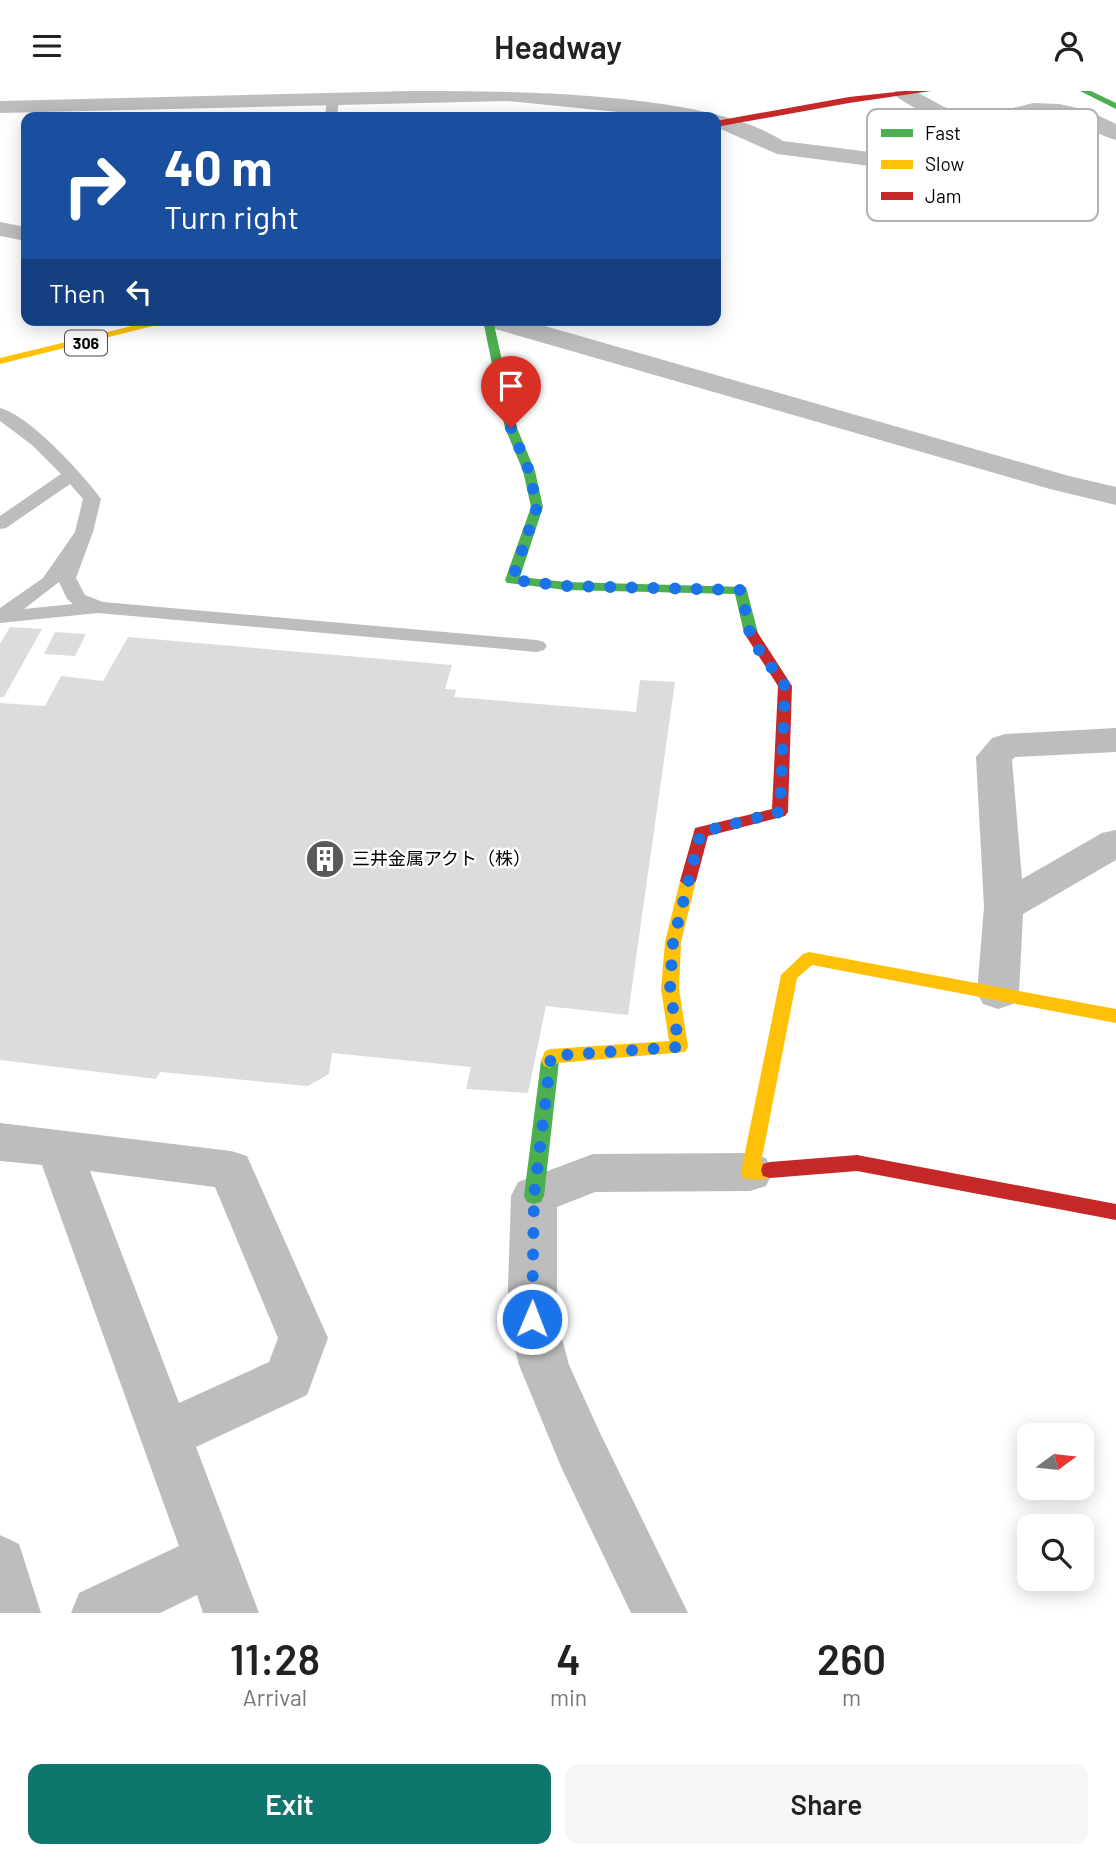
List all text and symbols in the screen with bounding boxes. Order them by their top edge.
icon: menu [28,27,66,65]
text: Headway [494,27,622,65]
icon: person [1050,27,1088,65]
legend [867,109,1098,221]
text: Fast [925,121,961,144]
text: 40 m [164,137,272,196]
icon: right [49,140,140,231]
text: Slow [925,152,964,175]
text: Jam [925,184,961,207]
text: Turn right [164,197,299,235]
icon: left [120,273,158,311]
text: Then [49,277,106,308]
road number: 306 [65,331,107,355]
pin [481,356,541,428]
icon: arrive [492,367,530,405]
building icon: 三井金属アクト（株） [304,838,346,880]
place label: 三井金属アクト（株） [352,847,531,869]
position arrow [495,1282,569,1356]
north arrow [1017,1423,1094,1500]
map controls [1017,1423,1094,1591]
button: search [1017,1514,1094,1591]
text: 11:28 [230,1633,320,1683]
text: 4 [556,1633,581,1683]
text: 260 [817,1633,886,1683]
text: Arrival [243,1683,307,1711]
text: min [550,1683,587,1711]
text: m [842,1683,861,1711]
button: Exit [28,1764,551,1844]
button: Share [565,1764,1088,1844]

